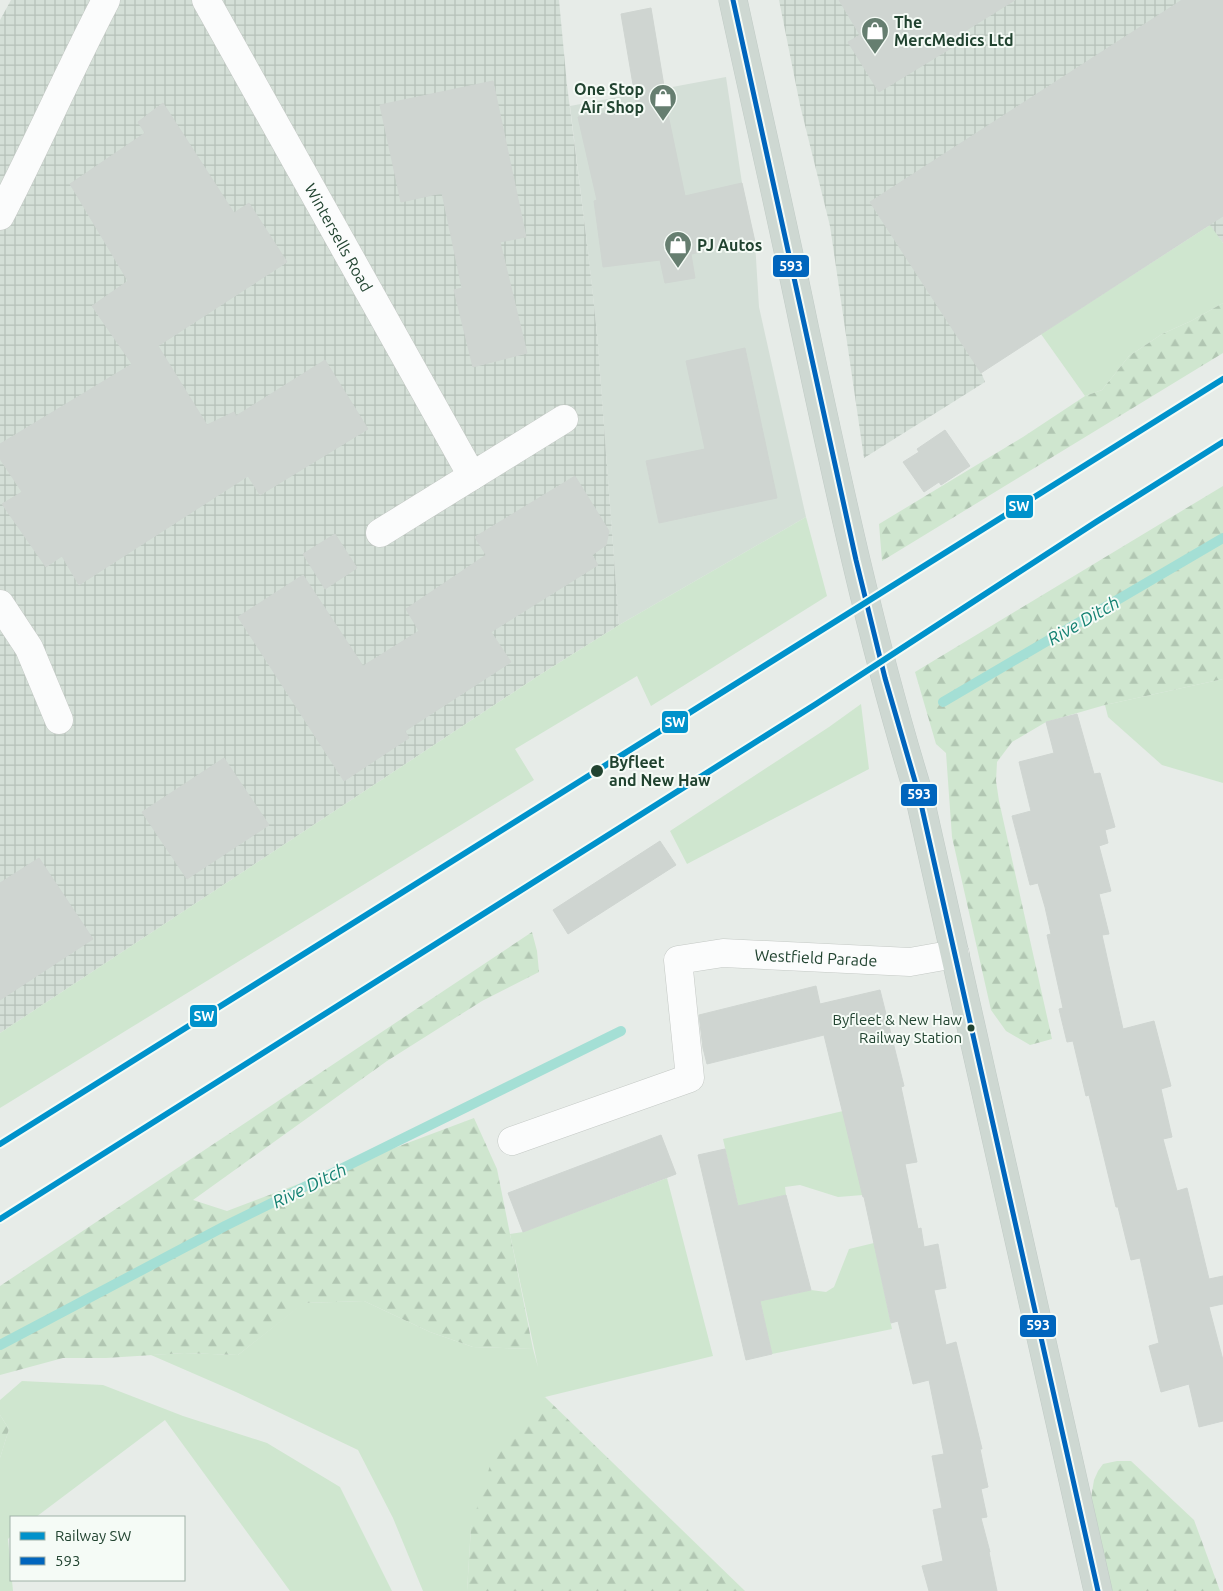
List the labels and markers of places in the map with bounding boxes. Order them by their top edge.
place label: The MercMedics Ltd [894,13,1013,49]
shop icon: The MercMedics Ltd [860,16,890,55]
place label: One Stop Air Shop [574,80,644,116]
shop icon: One Stop Air Shop [648,83,678,122]
shop icon: PJ Autos [663,230,693,269]
place label: PJ Autos [697,236,762,254]
place label: Byfleet and New Haw [609,753,711,789]
marker: Byfleet and New Haw [589,763,605,779]
place label: Byfleet & New Haw Railway Station [833,1011,962,1046]
marker: Byfleet & New Haw Railway Station [966,1023,976,1033]

